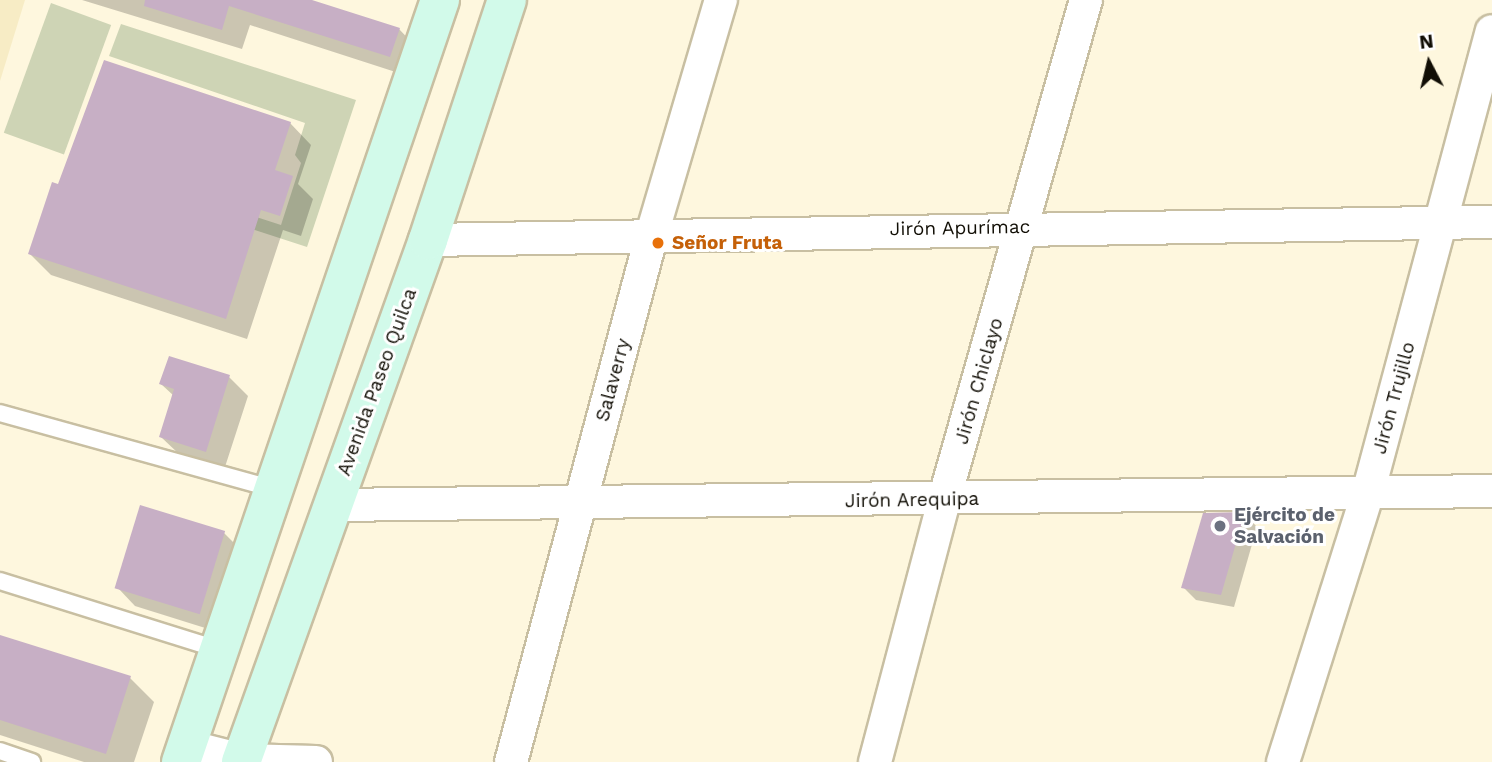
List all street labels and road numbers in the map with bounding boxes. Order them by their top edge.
street label: Jirón Apurímac [889,215,1031,241]
street label: Avenida Paseo Quilca [332,285,422,479]
street label: Jirón Chiclayo [950,315,1008,447]
street label: Salaverry [591,336,635,424]
street label: Jirón Trujillo [1368,339,1420,457]
street label: Jirón Arequipa [844,487,980,513]

